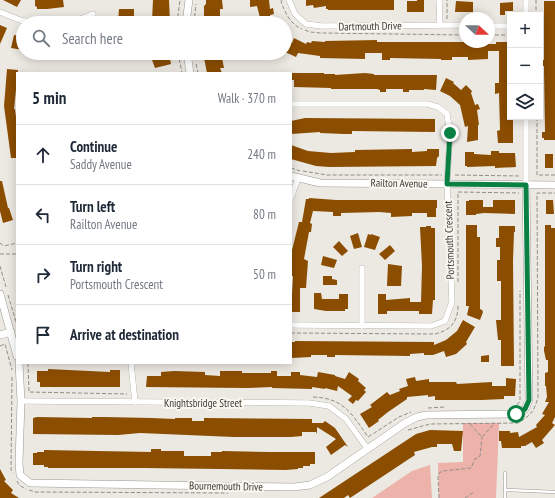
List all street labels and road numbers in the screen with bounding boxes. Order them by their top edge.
street label: Dartmouth Drive [338,18,402,34]
street label: Railton Avenue [370,176,428,191]
street label: Portsmouth Crescent [441,200,457,280]
street label: Knightsbridge Street [164,396,242,410]
street label: Bournemouth Drive [189,478,264,494]

